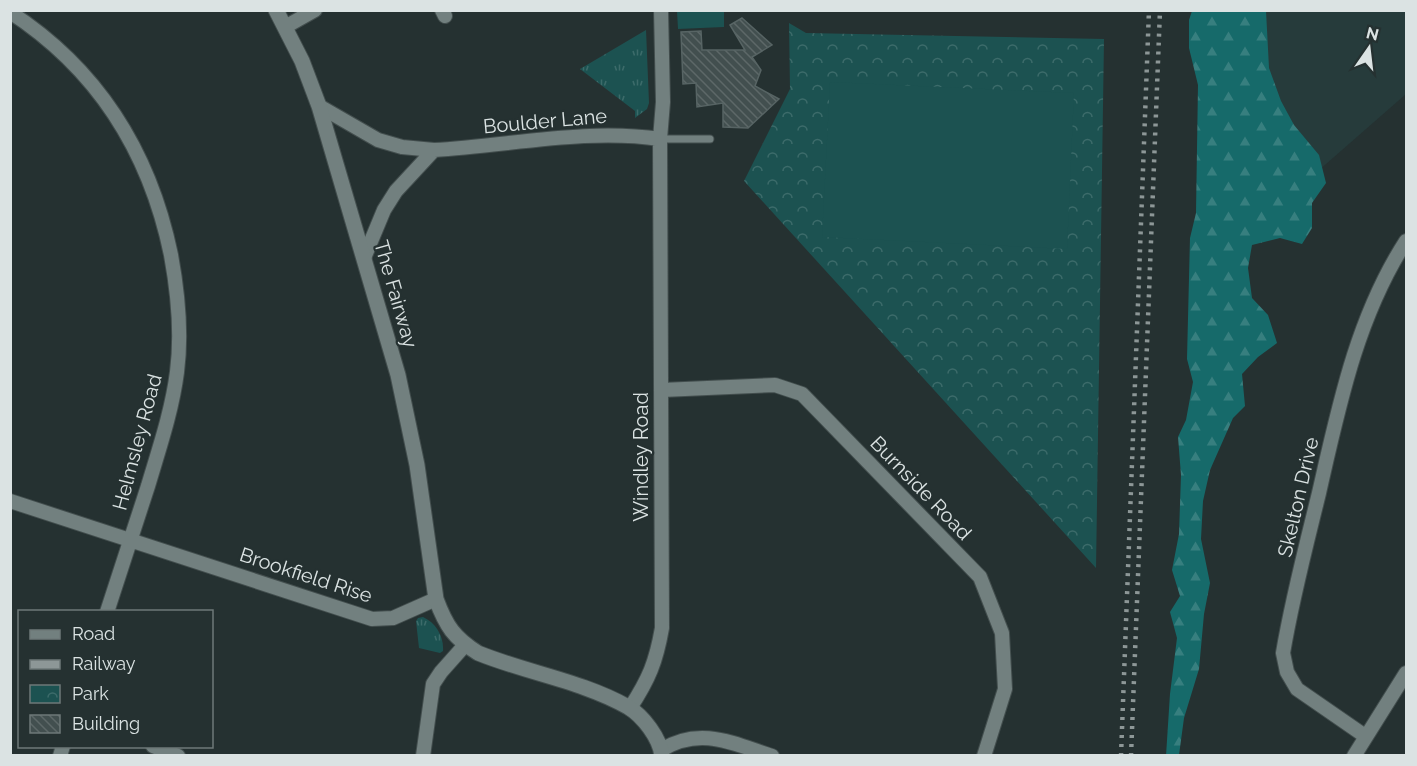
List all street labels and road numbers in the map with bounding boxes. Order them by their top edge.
street label: Boulder Lane [482,104,608,138]
street label: The Fairway [369,237,423,351]
street label: Helmsley Road [107,371,167,513]
street label: Windley Road [629,392,653,522]
street label: Burnside Road [865,431,977,545]
street label: Skelton Drive [1273,434,1324,559]
street label: Brookfield Rise [237,542,376,608]

